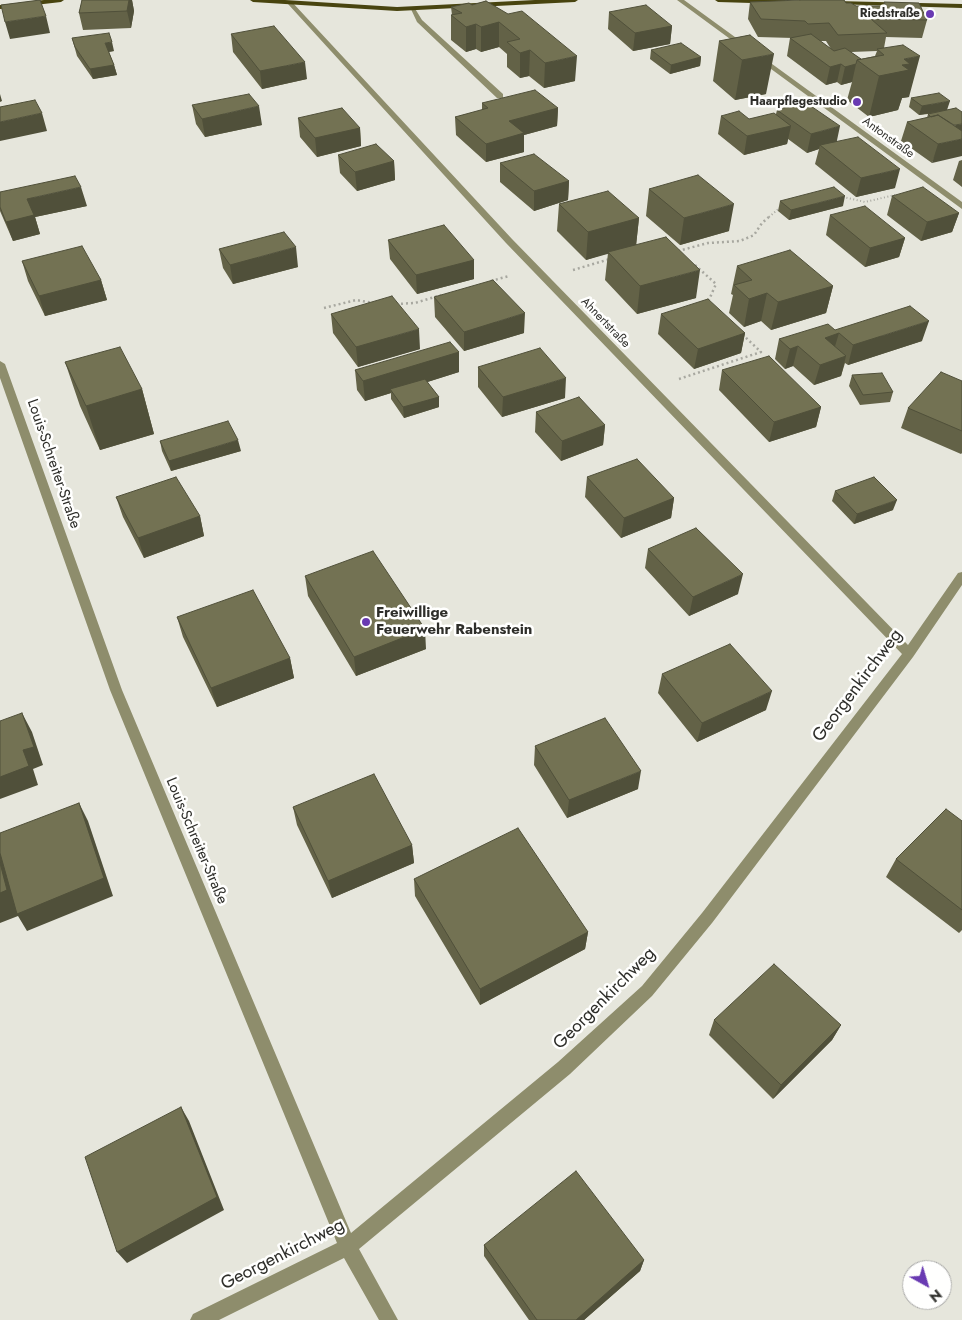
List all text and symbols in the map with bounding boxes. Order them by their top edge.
place label: Riedstraße [860,7,920,21]
marker: Riedstraße [924,8,936,20]
place label: Haarpflegestudio [750,95,847,109]
marker: Haarpflegestudio [851,96,863,108]
street label: Antonstraße [859,114,917,162]
street label: Ahnertstraße [578,295,632,351]
street label: Louis-Schreiter-Straße [22,397,84,531]
place label: Freiwillige Feuerwehr Rabenstein [376,604,532,639]
marker: Freiwillige Feuerwehr Rabenstein [360,616,372,628]
street label: Georgenkirchweg [808,625,908,747]
street label: Louis-Schreiter-Straße [161,775,231,907]
street label: Georgenkirchweg [549,943,661,1055]
street label: Georgenkirchweg [218,1215,348,1295]
north arrow [902,1260,952,1310]
text: N [925,1285,946,1307]

